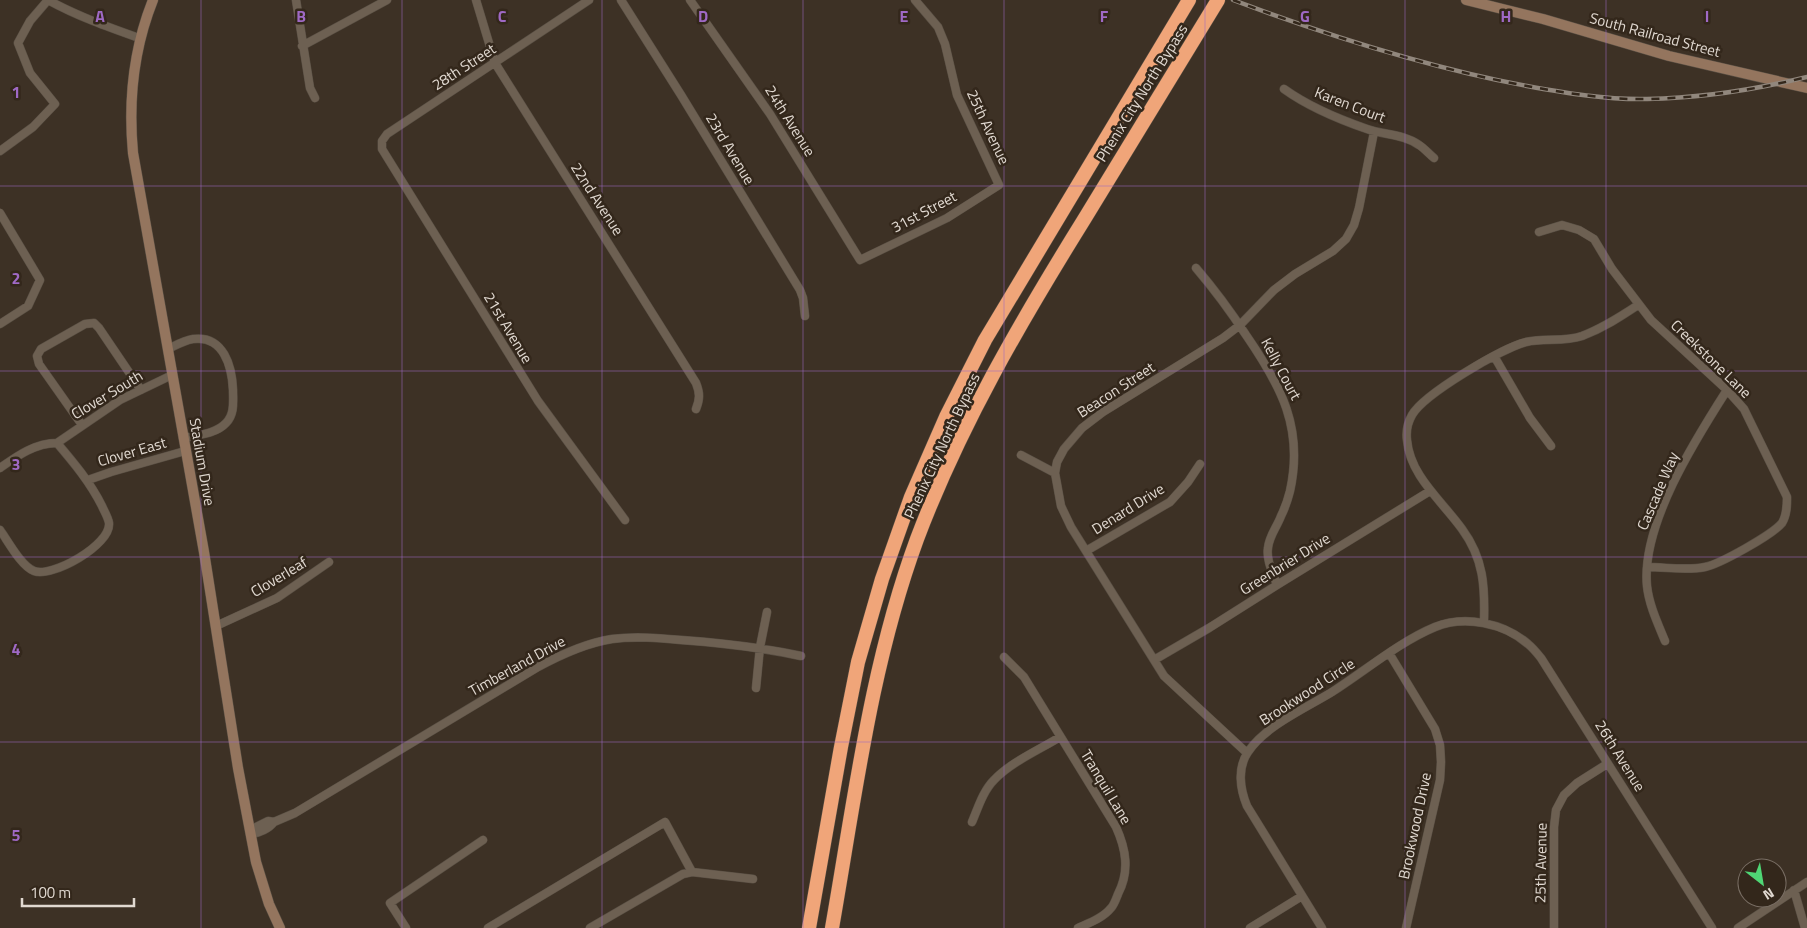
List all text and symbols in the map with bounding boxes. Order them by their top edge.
text: A [95,4,105,28]
text: B [296,4,306,28]
text: C [498,4,507,28]
text: D [698,4,708,28]
text: E [900,4,909,28]
text: F [1100,4,1109,28]
text: G [1300,4,1310,28]
text: H [1501,4,1511,28]
text: I [1705,4,1709,28]
street label: South Railroad Street [1587,6,1724,63]
street label: Phenix City North Bypass [1090,19,1193,166]
street label: 28th Street [427,37,501,96]
text: 1 [12,80,20,104]
street label: Karen Court [1311,80,1390,129]
street label: 24th Avenue [759,81,821,161]
street label: 25th Avenue [961,86,1016,168]
street label: 23rd Avenue [700,109,761,189]
street label: 22nd Avenue [565,158,630,240]
street label: 31st Street [887,184,961,238]
text: 2 [12,266,20,290]
street label: 21st Avenue [478,288,539,368]
street label: Creekstone Lane [1666,314,1757,403]
street label: Kelly Court [1255,333,1308,405]
street label: Beacon Street [1072,355,1160,423]
street label: Clover South [67,364,147,425]
street label: Phenix City North Bypass [898,369,986,523]
street label: Stadium Drive [183,416,222,508]
street label: Clover East [95,431,170,472]
street label: Cascade Way [1631,448,1684,534]
text: 3 [12,452,20,476]
street label: Denard Drive [1087,477,1169,540]
street label: Greenbrier Drive [1235,527,1334,601]
street label: Cloverleaf [246,551,312,603]
street label: Timberland Drive [464,629,569,702]
text: 4 [12,637,21,661]
street label: Brookwood Circle [1254,652,1359,731]
street label: 26th Avenue [1589,716,1651,796]
street label: Tranquil Lane [1075,745,1138,828]
street label: Brookwood Drive [1392,770,1437,881]
text: 5 [12,823,21,847]
street label: 25th Avenue [1528,823,1553,903]
north arrow [1737,858,1787,908]
scale bar [22,876,135,908]
text: 100 m [30,881,71,904]
text: N [1759,883,1779,906]

